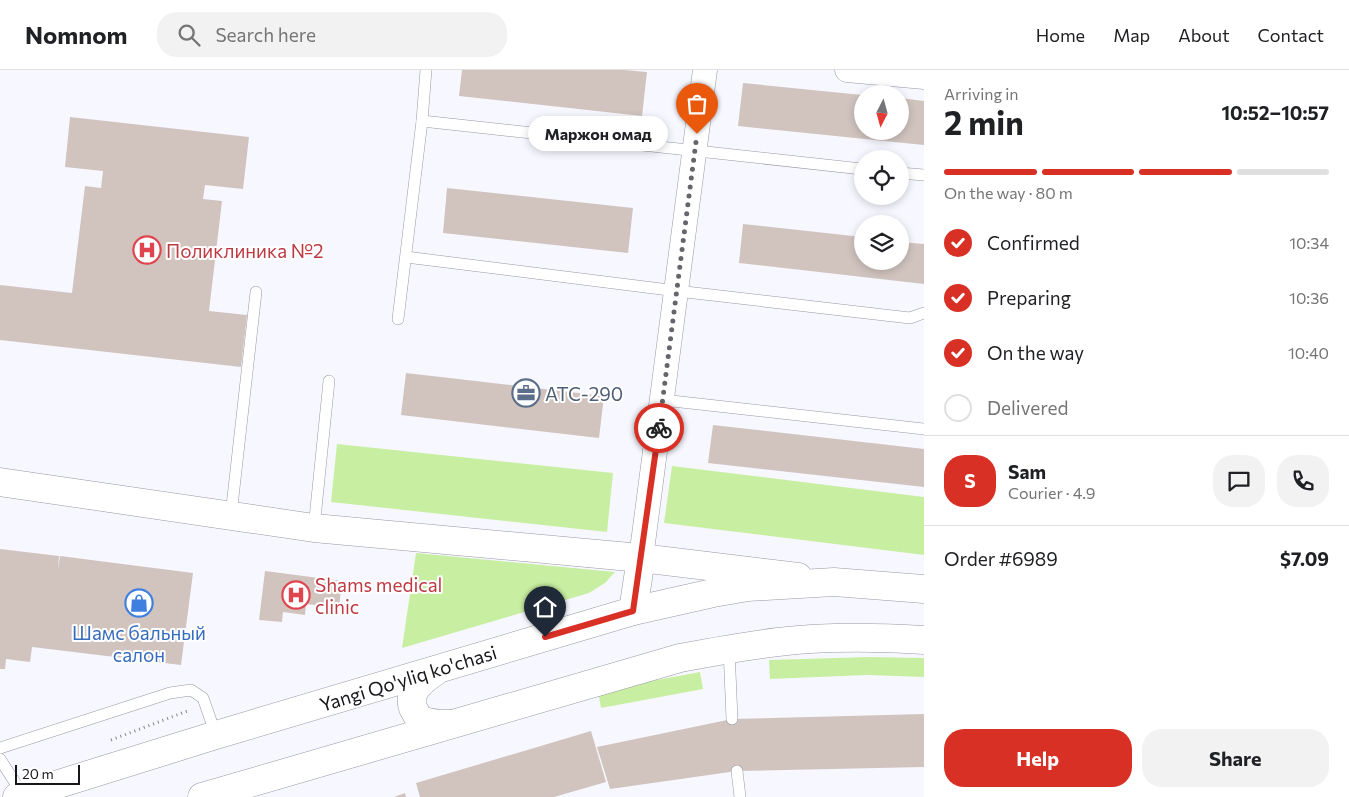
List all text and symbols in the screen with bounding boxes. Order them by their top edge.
search box [157,12,507,57]
text: Nomnom [25,20,127,49]
icon: search [175,21,203,49]
text: Search here [215,23,316,46]
text: Home [1036,24,1085,46]
text: Map [1113,24,1150,46]
text: About [1178,24,1230,46]
text: Contact [1258,24,1324,46]
pin [676,83,718,134]
text: Arriving in [944,84,1018,103]
north arrow [854,85,909,140]
map controls [854,85,909,270]
icon: bag [683,90,711,118]
text: 10:52–10:57 [1221,101,1329,124]
text: 2 min [944,102,1024,142]
callout: Маржон омад [527,116,667,152]
text: Маржон омад [544,124,652,143]
button: locate [854,150,909,205]
text: On the way · 80 m [944,183,1073,202]
button: layers [854,215,909,270]
icon: check [944,229,972,257]
text: Confirmed [987,231,1080,254]
text: 10:34 [1289,233,1329,252]
hospital icon: Поликлиника №2 [132,235,162,265]
place label: Поликлиника №2 [166,239,323,262]
icon: check [944,284,972,312]
text: Preparing [987,286,1071,309]
text: 10:36 [1289,288,1329,307]
icon: check [944,339,972,367]
text: On the way [987,341,1084,364]
text: 10:40 [1288,343,1329,362]
office icon: ATC-290 [511,378,541,408]
place label: ATC-290 [545,382,623,405]
text: Delivered [987,396,1068,419]
courier [634,403,684,453]
icon: bike [645,414,673,442]
button: chat [1213,455,1265,507]
button: phone [1277,455,1329,507]
text: Sam [1008,460,1046,483]
text: S [964,469,976,492]
text: Courier · 4.9 [1008,483,1095,502]
text: Order #6989 [944,547,1058,570]
text: $7.09 [1280,547,1329,570]
place label: Shams medical clinic [315,573,442,618]
hospital icon: Shams medical clinic [281,580,311,610]
pin [524,586,566,637]
shop icon: Шамс бальный салон [124,588,154,618]
icon: home [531,593,559,621]
place label: Шамс бальный салон [72,621,206,666]
street label: Yangi Qo'yliq ko'chasi [317,640,499,716]
button: Help [944,729,1132,787]
button: Share [1142,729,1329,787]
scale bar [15,762,80,785]
text: 20 m [22,765,54,782]

